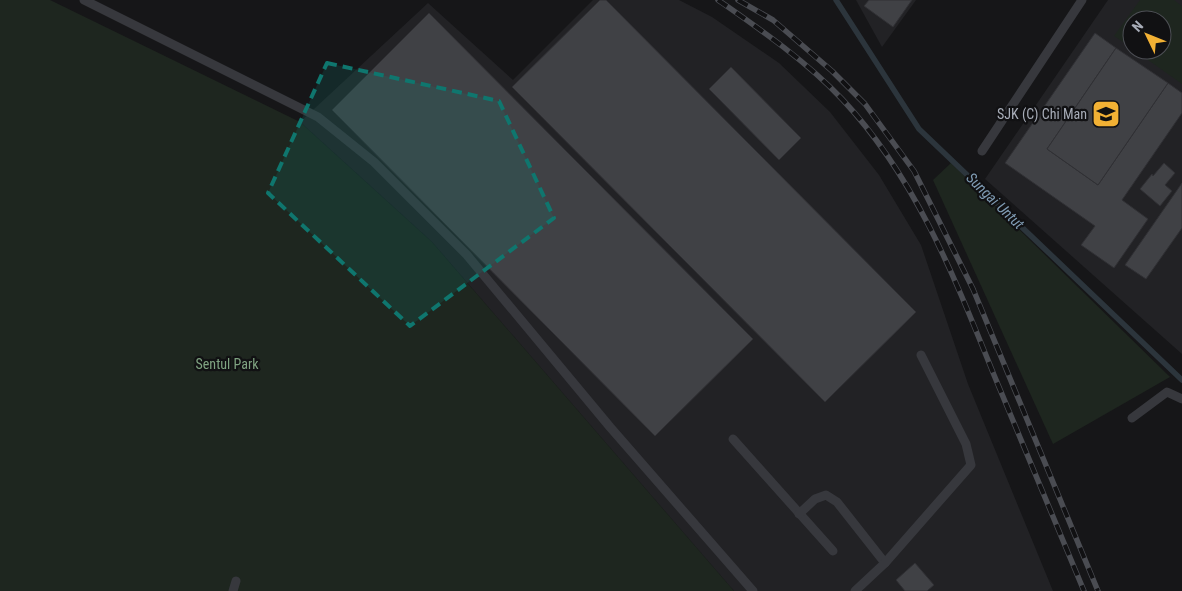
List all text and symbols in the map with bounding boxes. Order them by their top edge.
north arrow [1122,10,1172,60]
text: N [1129,18,1146,35]
school or university icon: SJK (C) Chi Man [1091,99,1121,129]
place label: SJK (C) Chi Man [997,106,1087,123]
water label: Sungai Untut [962,169,1028,233]
park label: Sentul Park [196,356,259,372]

